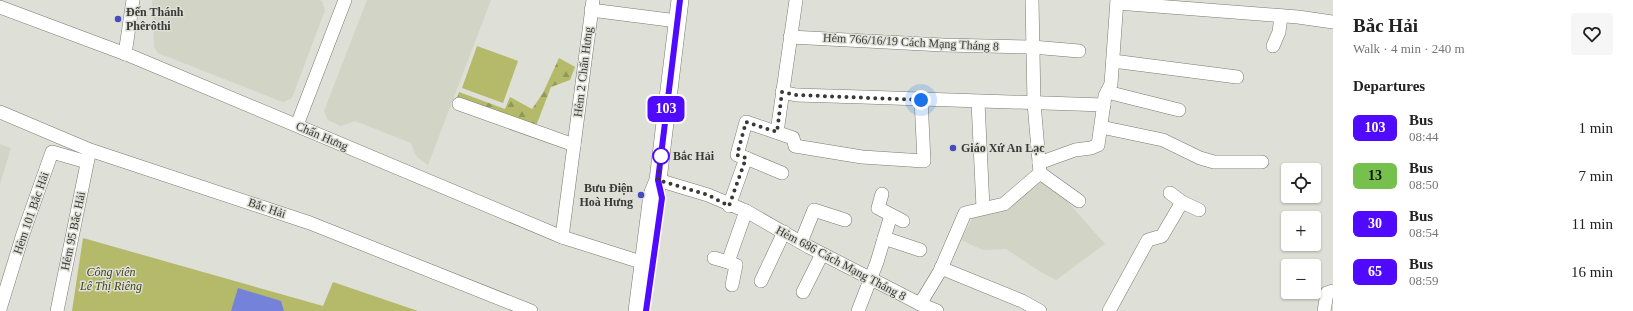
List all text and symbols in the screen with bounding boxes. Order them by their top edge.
place label: Đến Thánh Phêrôthi [126,5,184,33]
button: heart [1571,13,1613,55]
marker: Đến Thánh Phêrôthi [113,14,123,24]
text: Bắc Hải [1353,15,1418,36]
street label: Hẻm 2 Chấn Hưng [571,26,595,118]
street label: Hẻm 766/16/19 Cách Mạng Tháng 8 [823,30,999,54]
text: Walk · 4 min · 240 m [1353,41,1465,56]
text: Departures [1353,78,1425,94]
your location [911,90,931,110]
line badge: 103 [643,96,689,122]
text: 103 [656,101,677,116]
text: Bus [1409,112,1433,128]
street label: Chấn Hưng [294,119,350,153]
text: 103 [1365,120,1386,135]
text: 1 min [1578,120,1613,136]
text: 08:44 [1409,129,1439,144]
place label: Giáo Xứ An Lạc [961,141,1045,155]
marker: Giáo Xứ An Lạc [948,143,958,153]
marker: Bắc Hải [652,147,670,165]
place label: Bắc Hải [673,149,715,163]
text: Bus [1409,160,1433,176]
map controls [1281,163,1321,299]
button: locate [1281,163,1321,203]
text: 13 [1368,168,1382,183]
text: 7 min [1578,168,1613,184]
street label: Hẻm 101 Bắc Hải [10,169,52,256]
text: 08:50 [1409,177,1439,192]
place label: Bưu Điện Hoà Hưng [579,181,633,209]
street label: Hẻm 95 Bắc Hải [58,190,88,272]
marker: Bưu Điện Hoà Hưng [636,190,646,200]
street label: Bắc Hải [246,195,288,221]
text: Bus [1409,208,1433,224]
button: + [1281,211,1321,251]
text: 30 [1368,216,1382,231]
text: 11 min [1571,216,1613,232]
street label: Hẻm 686 Cách Mạng Tháng 8 [774,223,908,303]
text: 08:54 [1409,225,1439,240]
text: Bus [1409,256,1433,272]
button: − [1281,259,1321,299]
text: 65 [1368,264,1382,279]
text: 16 min [1571,264,1613,280]
park label: Công viên Lê Thị Riêng [79,265,142,293]
text: 08:59 [1409,273,1439,288]

